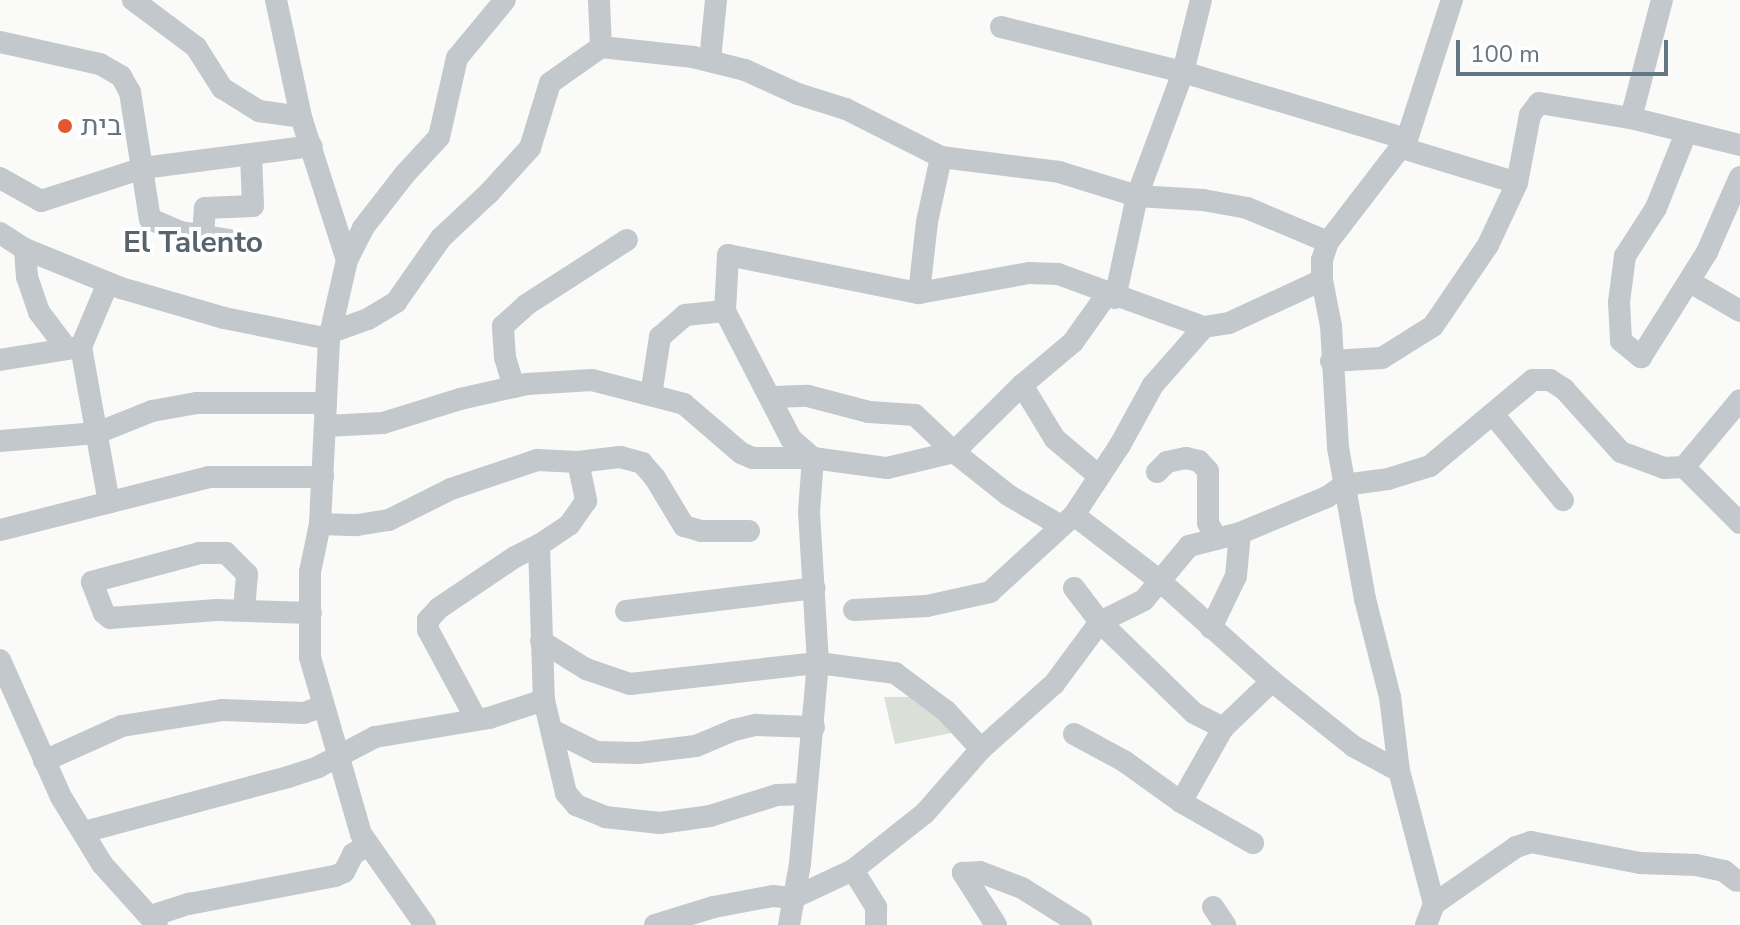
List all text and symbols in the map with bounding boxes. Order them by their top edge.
scale bar [1460,24,1672,74]
text: 100 m [1470,38,1540,70]
place label: בית [81,109,122,143]
marker: בית [56,117,74,135]
district label: El Talento [123,225,263,261]

